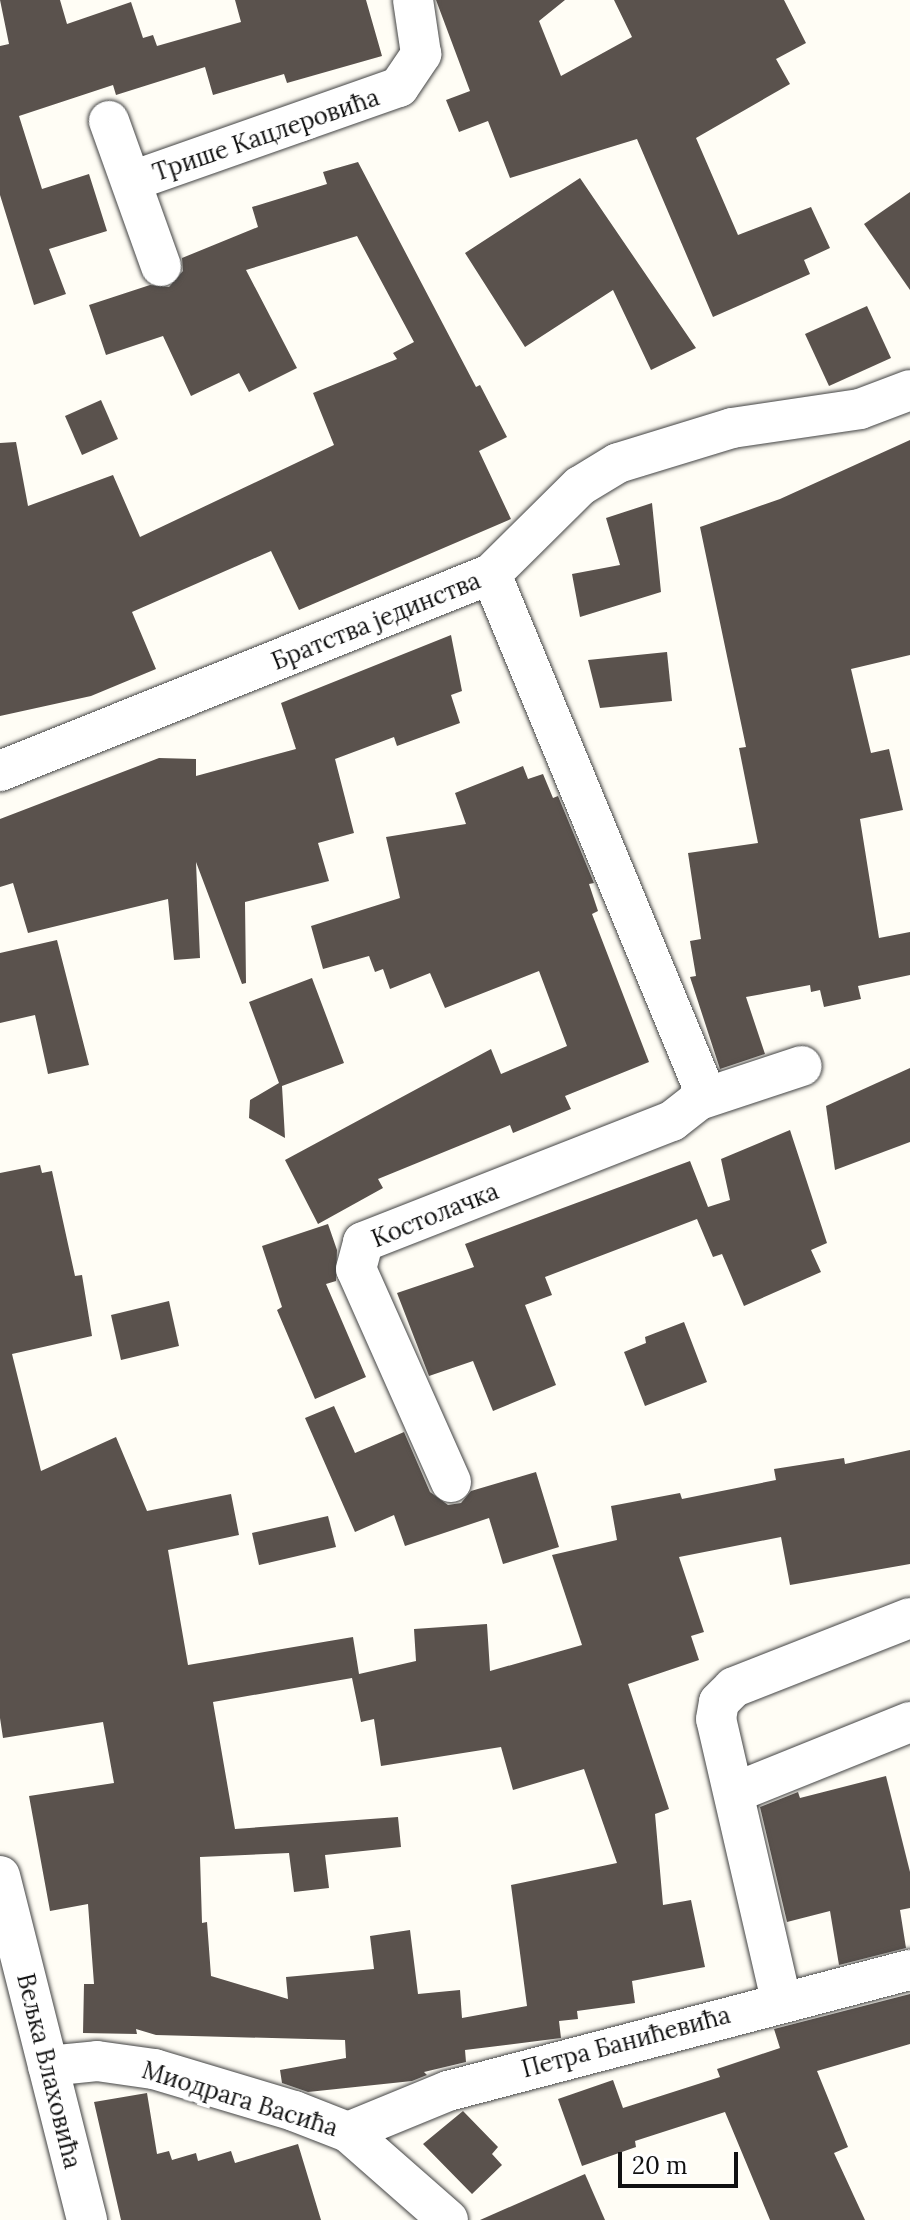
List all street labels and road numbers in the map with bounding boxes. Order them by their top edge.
street label: Трише Кацлеровића [149,83,383,187]
street label: Братства јединства [268,566,484,676]
street label: Костолачка [367,1177,503,1253]
street label: Вељка Влаховића [11,1970,87,2172]
street label: Петра Банићевића [519,2000,733,2084]
street label: Миодрага Васића [139,2056,341,2142]

